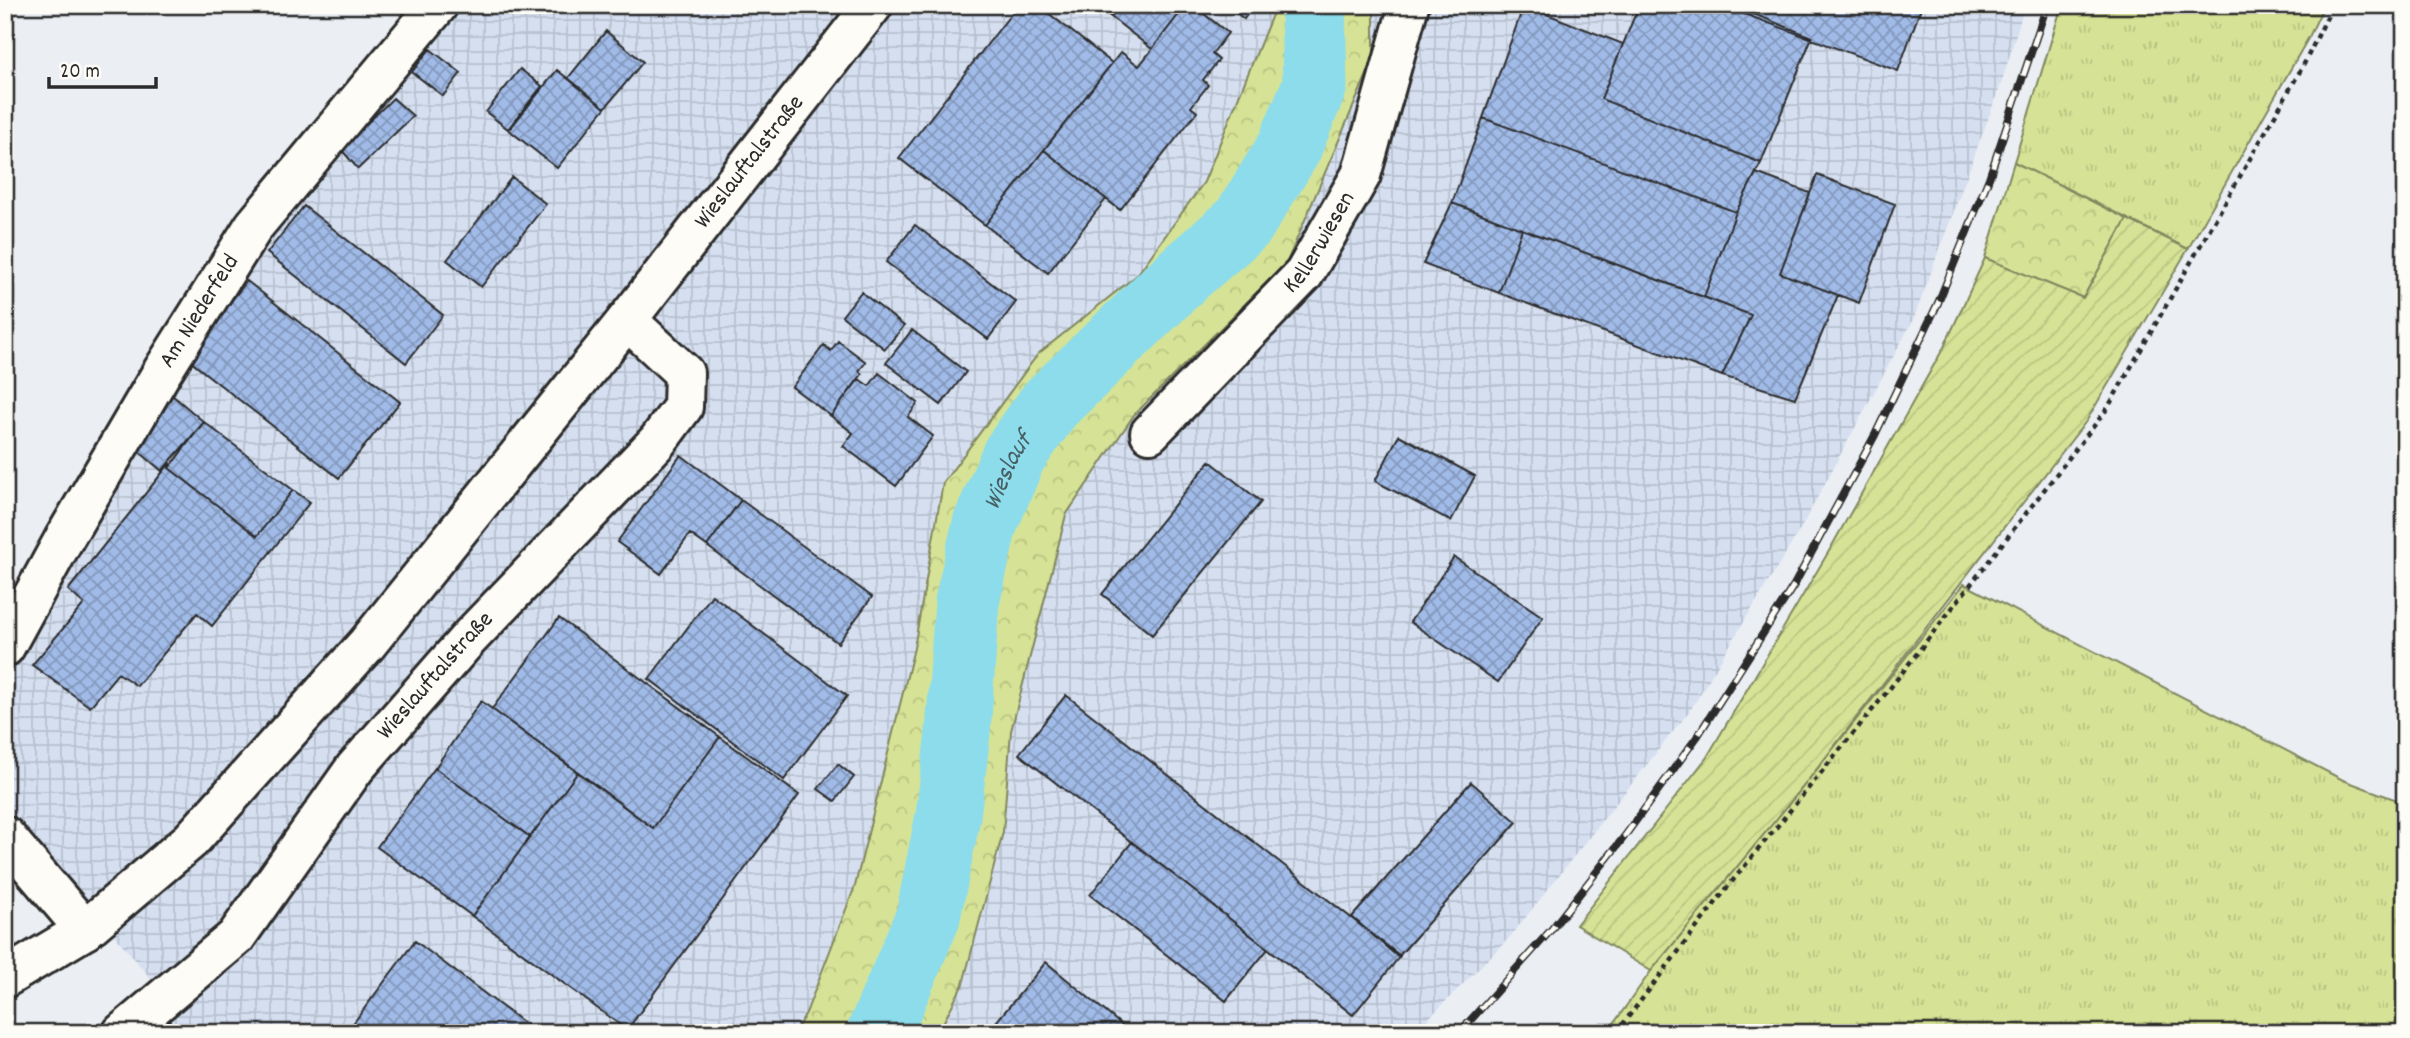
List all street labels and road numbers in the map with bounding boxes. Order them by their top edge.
street label: Wieslauftalstraße [687,88,813,237]
street label: Kellerwiesen [1276,186,1365,302]
street label: Am Niederfeld [151,248,249,375]
street label: Wieslauftalstraße [370,604,502,748]

